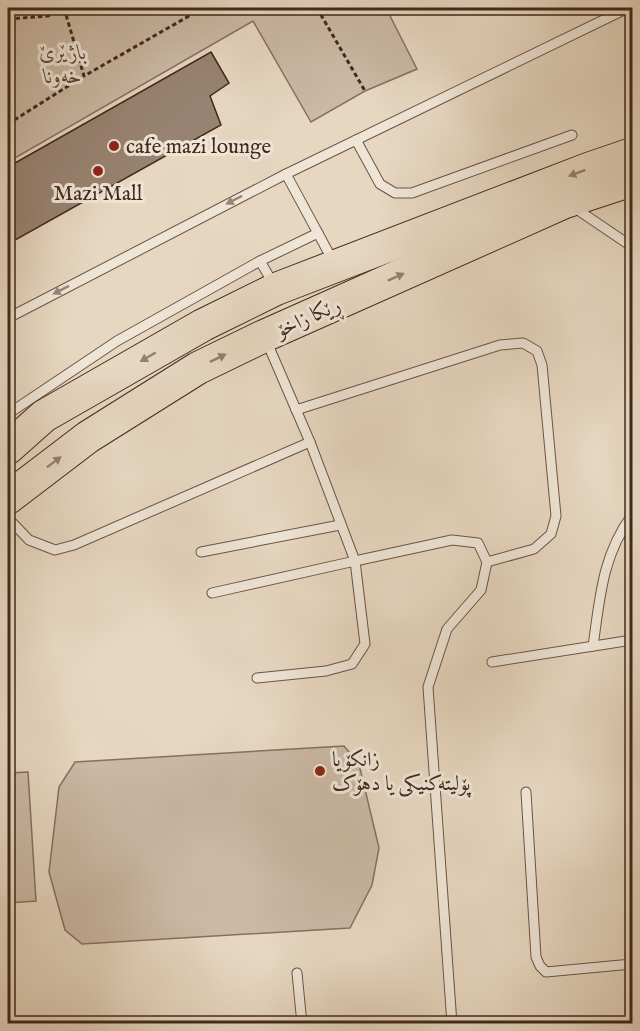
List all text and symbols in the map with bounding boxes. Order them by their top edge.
park label: باژێرێ خه‌ونا [39,40,87,91]
place label: cafe mazi lounge [126,134,271,161]
marker: cafe mazi lounge [107,139,121,153]
marker: Mazi Mall [91,164,105,178]
one-way arrow [568,169,586,178]
place label: Mazi Mall [53,181,143,208]
one-way arrow [225,195,243,205]
one-way arrow [387,272,405,282]
one-way arrow [52,285,69,295]
street label: ڕێکا زاخۆ [270,292,346,347]
one-way arrow [139,351,156,361]
one-way arrow [210,354,227,363]
one-way arrow [46,456,62,469]
place label: زانکۆیا پۆلیتەکنیکی یا دهۆک [332,747,472,798]
marker: زانکۆیا پۆلیتەکنیکی یا دهۆک [313,764,327,778]

